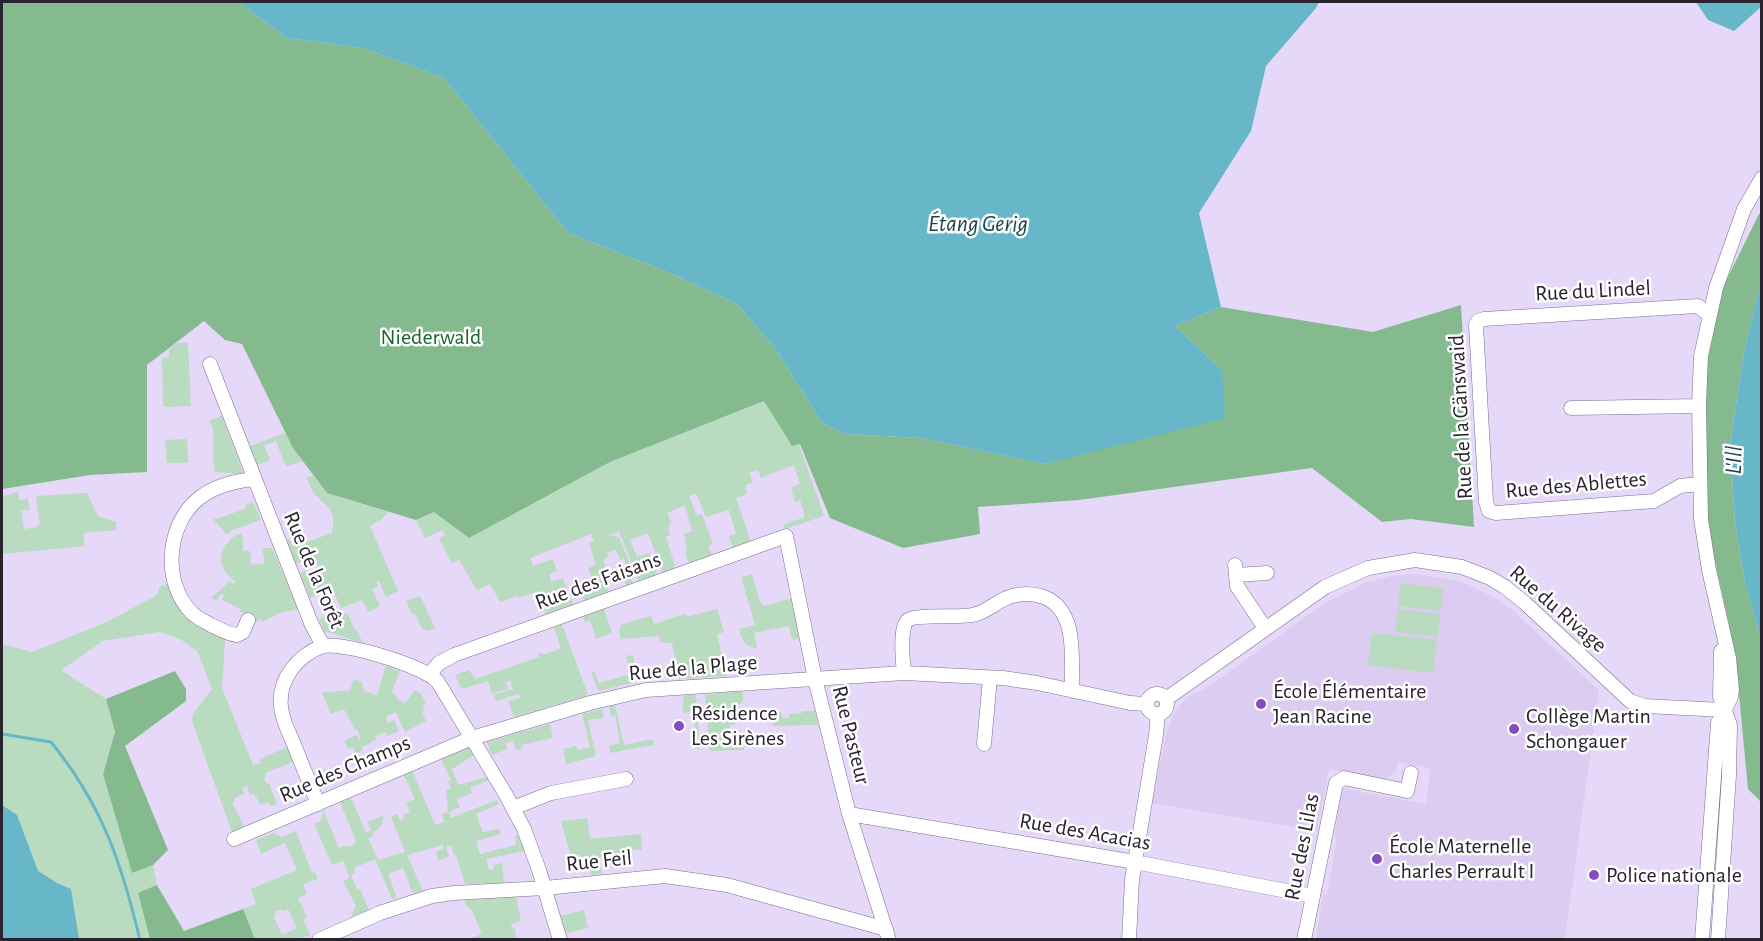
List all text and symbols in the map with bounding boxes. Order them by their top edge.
water label: Étang Gerig [928,210,1028,238]
street label: Rue du Lindel [1534,275,1652,307]
park label: Niederwald [381,324,481,350]
street label: Rue de la Gänswaid [1444,334,1478,500]
water label: L'Ill [1719,445,1749,475]
street label: Rue des Ablettes [1504,466,1648,504]
street label: Rue de la Forêt [277,507,351,633]
street label: Rue des Faisans [531,546,665,616]
street label: Rue du Rivage [1504,560,1612,658]
street label: Rue de la Plage [628,649,758,687]
place label: École Élémentaire Jean Racine [1273,678,1426,730]
street label: Rue Pasteur [826,683,876,787]
marker: École Élémentaire Jean Racine [1254,697,1268,711]
place label: Résidence Les Sirènes [691,700,784,752]
place label: Collège Martin Schongauer [1526,703,1651,754]
marker: Résidence Les Sirènes [672,719,686,733]
marker: Collège Martin Schongauer [1507,722,1521,736]
street label: Rue des Champs [275,730,415,808]
street label: Rue des Lilas [1279,791,1325,903]
street label: Rue des Acacias [1017,807,1153,857]
place label: École Maternelle Charles Perrault I [1389,833,1534,884]
street label: Rue Feil [565,844,633,878]
marker: École Maternelle Charles Perrault I [1370,852,1384,866]
place label: Police nationale [1606,862,1742,888]
marker: Police nationale [1587,868,1601,882]

